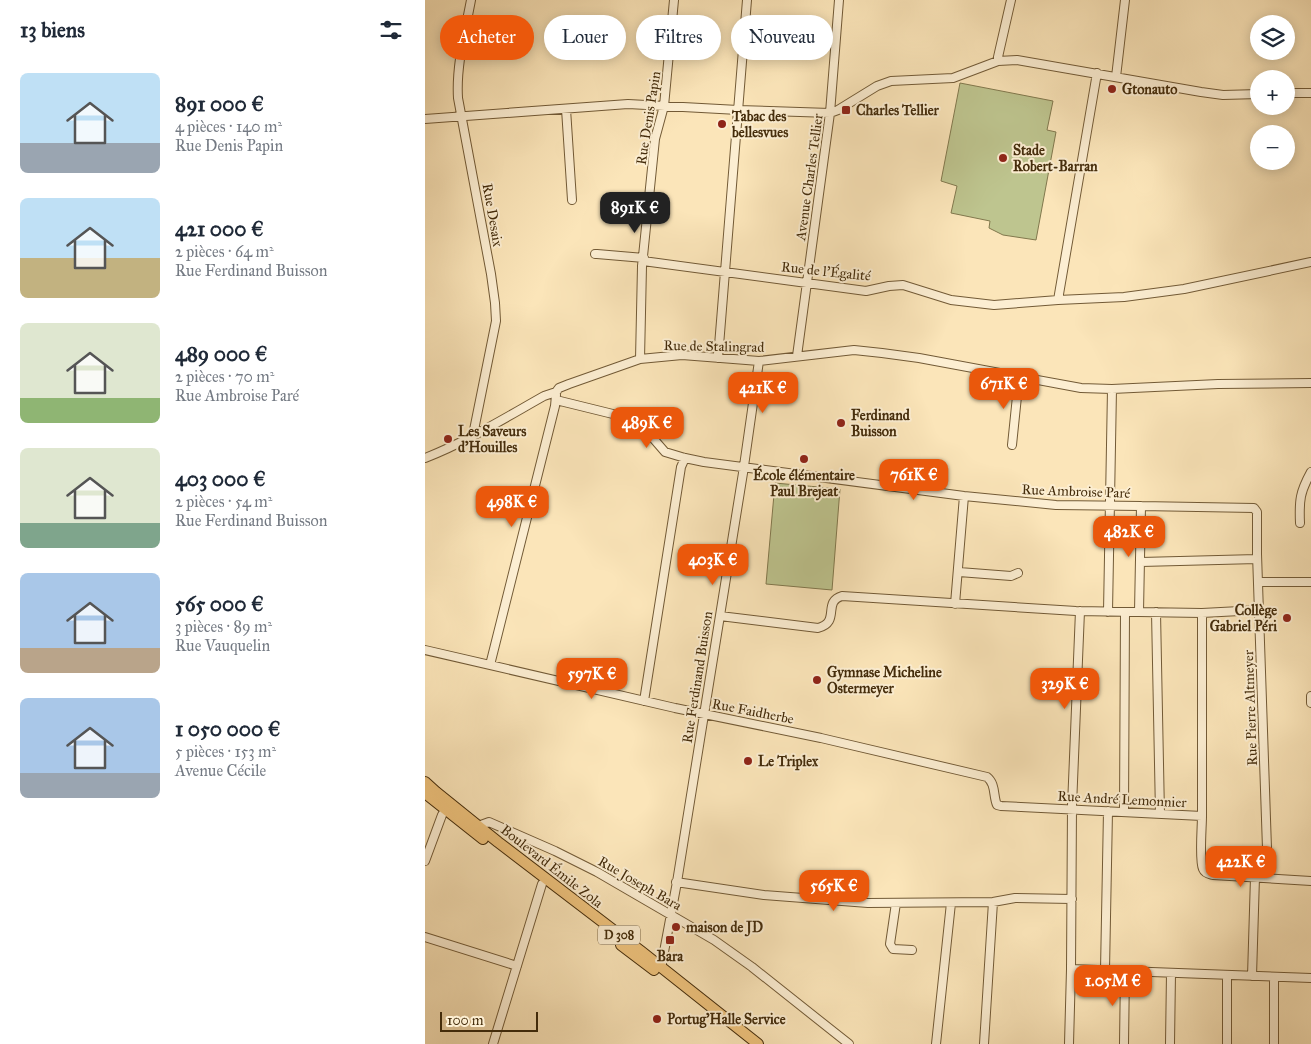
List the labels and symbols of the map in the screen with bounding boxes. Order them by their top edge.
street label: Rue Denis Papin [633,70,664,166]
place label: Gtonauto [1122,81,1177,98]
marker: Gtonauto [1106,83,1118,95]
place label: Charles Tellier [856,102,940,119]
marker: Charles Tellier [840,104,852,116]
place label: Tabac des bellesvues [731,108,788,141]
street label: Avenue Charles Tellier [792,112,827,243]
marker: Tabac des bellesvues [716,118,728,130]
place label: Stade Robert-Barran [1013,142,1098,175]
marker: Stade Robert-Barran [997,152,1009,164]
street label: Rue Desaix [479,182,507,249]
pin: 891K € [594,192,676,234]
street label: Rue de l'Égalité [780,256,872,285]
street label: Rue de Stalingrad [663,337,765,356]
pin: 671K € [963,368,1045,410]
pin: 421K € [722,372,804,414]
pin: 489K € [606,406,688,449]
place label: Ferdinand Buisson [851,407,911,440]
marker: Ferdinand Buisson [835,417,847,429]
place label: Les Saveurs d'Houilles [458,423,526,456]
marker: Les Saveurs d'Houilles [442,433,454,445]
marker: École élémentaire Paul Brejeat [798,453,810,465]
pin: 761K € [873,458,955,501]
place label: École élémentaire Paul Brejeat [753,465,855,501]
street label: Rue Ambroise Paré [1021,481,1131,502]
pin: 498K € [471,486,553,528]
pin: 482K € [1088,516,1170,558]
pin: 403K € [672,544,754,586]
place label: Collège Gabriel Péri [1210,602,1277,635]
street label: Rue Ferdinand Buisson [679,609,716,744]
marker: Collège Gabriel Péri [1281,612,1293,624]
street label: Rue Pierre Altmeyer [1240,649,1261,766]
pin: 597K € [551,658,633,700]
place label: Gymnase Micheline Ostermeyer [827,664,942,698]
pin: 329K € [1024,668,1106,710]
marker: Gymnase Micheline Ostermeyer [811,674,823,686]
street label: Rue Faidherbe [711,695,795,728]
place label: Le Triplex [758,753,819,771]
marker: Le Triplex [742,755,754,767]
street label: Rue André Lemonnier [1057,788,1188,811]
street label: Boulevard Émile Zola [497,820,607,912]
pin: 422K € [1200,846,1282,888]
street label: Rue Joseph Bara [594,853,685,915]
pin: 565K € [793,870,875,912]
place label: maison de JD [685,919,763,937]
marker: maison de JD [670,921,682,933]
road number: D 308 [598,926,640,944]
marker: Bara [664,934,676,946]
place label: Bara [657,948,684,965]
pin: 1.05M € [1067,964,1159,1007]
scale bar [440,1009,537,1032]
place label: Portug'Halle Service [667,1011,786,1029]
marker: Portug'Halle Service [651,1013,663,1025]

